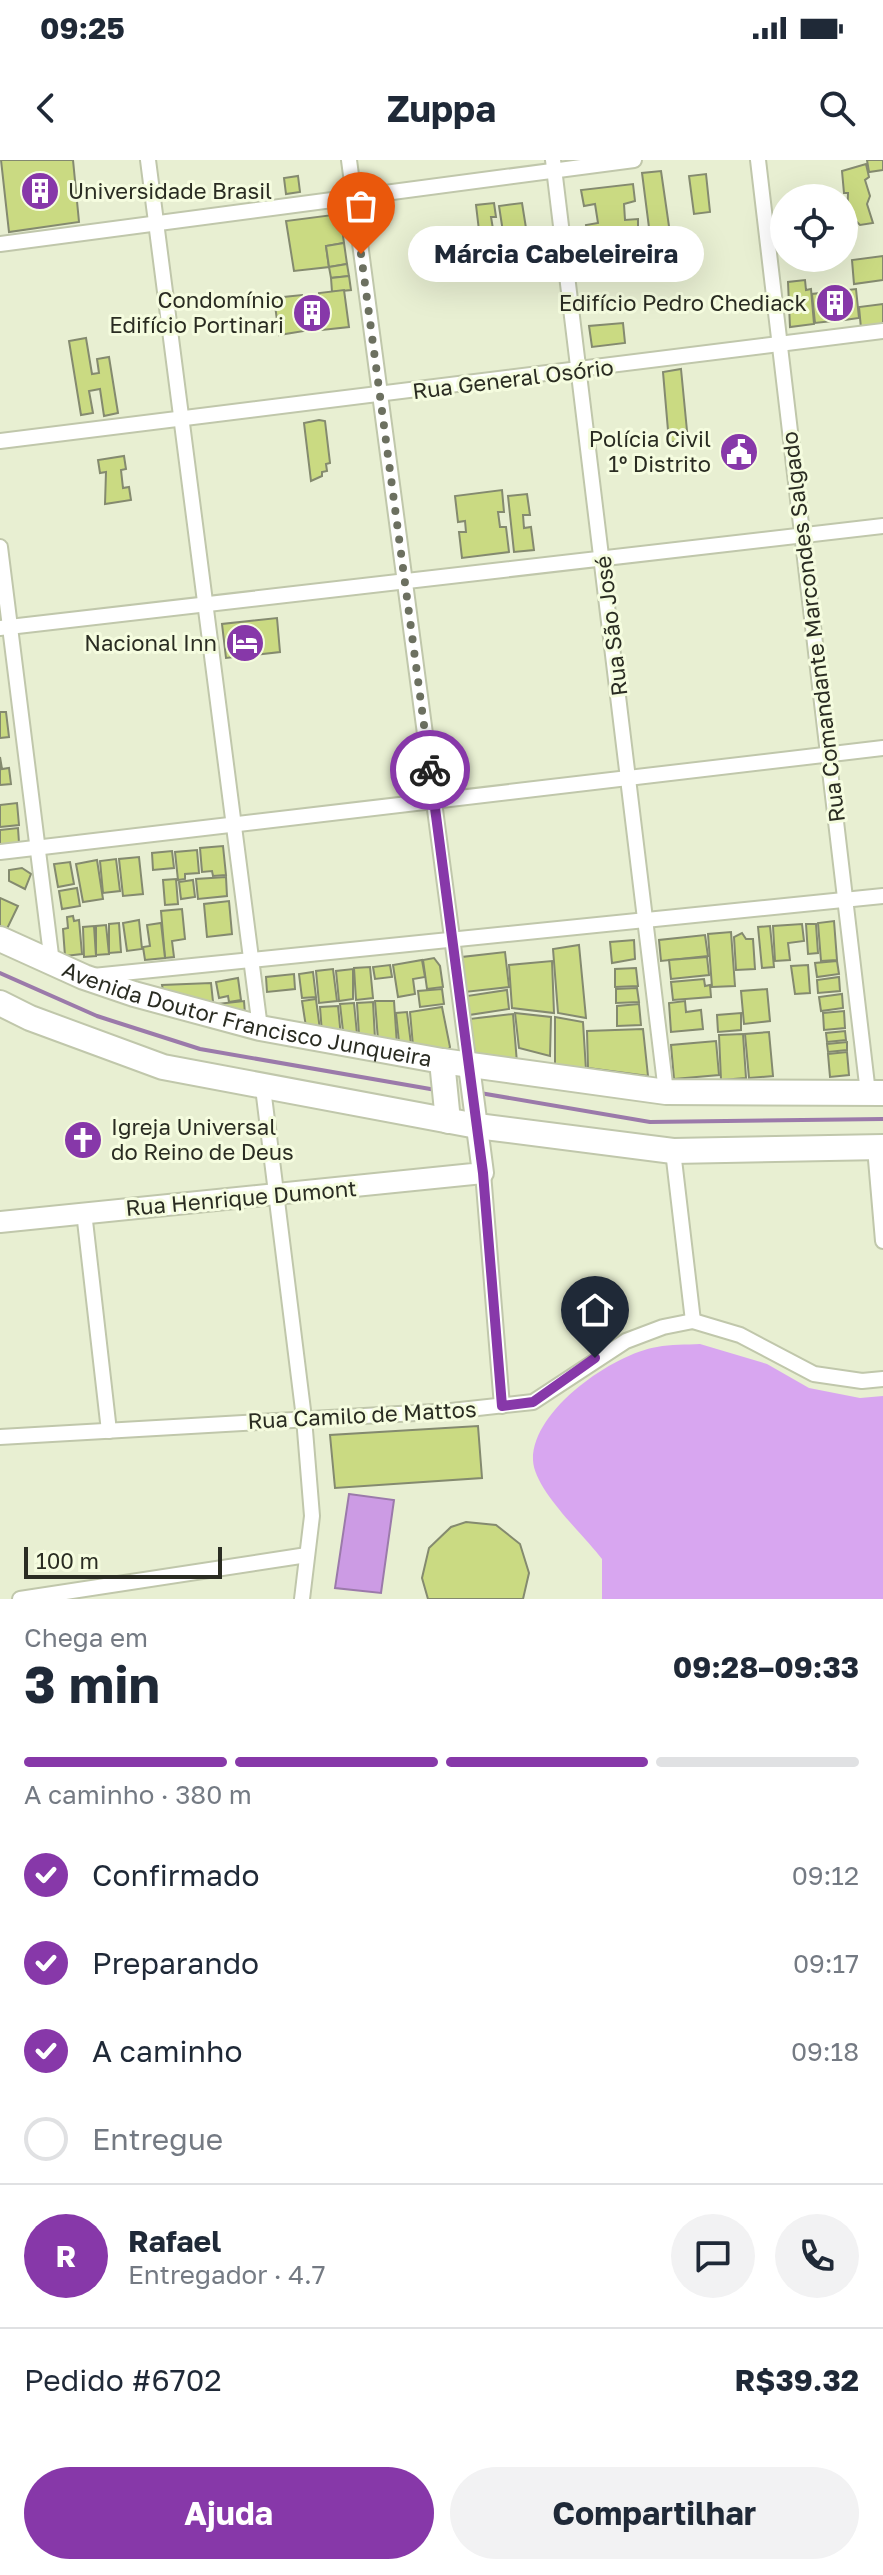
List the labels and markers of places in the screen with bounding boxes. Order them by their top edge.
building icon: Universidade Brasil [19,170,61,212]
pin [327,172,395,254]
place label: Universidade Brasil [68,177,272,204]
callout: Márcia Cabeleireira [409,226,705,282]
building icon: Edifício Pedro Chediack [814,282,856,324]
place label: Condomínio Edifício Portinari [109,286,284,338]
place label: Edifício Pedro Chediack [559,289,807,316]
building icon: Condomínio Edifício Portinari [291,292,333,334]
place label: Polícia Civil 1º Distrito [589,425,711,477]
public building icon: Polícia Civil 1º Distrito [718,431,760,473]
hotel icon: Nacional Inn [224,622,266,664]
place label: Nacional Inn [84,629,217,656]
place label: Igreja Universal do Reino de Deus [111,1113,294,1165]
church icon: Igreja Universal do Reino de Deus [62,1119,104,1161]
pin [561,1276,629,1358]

